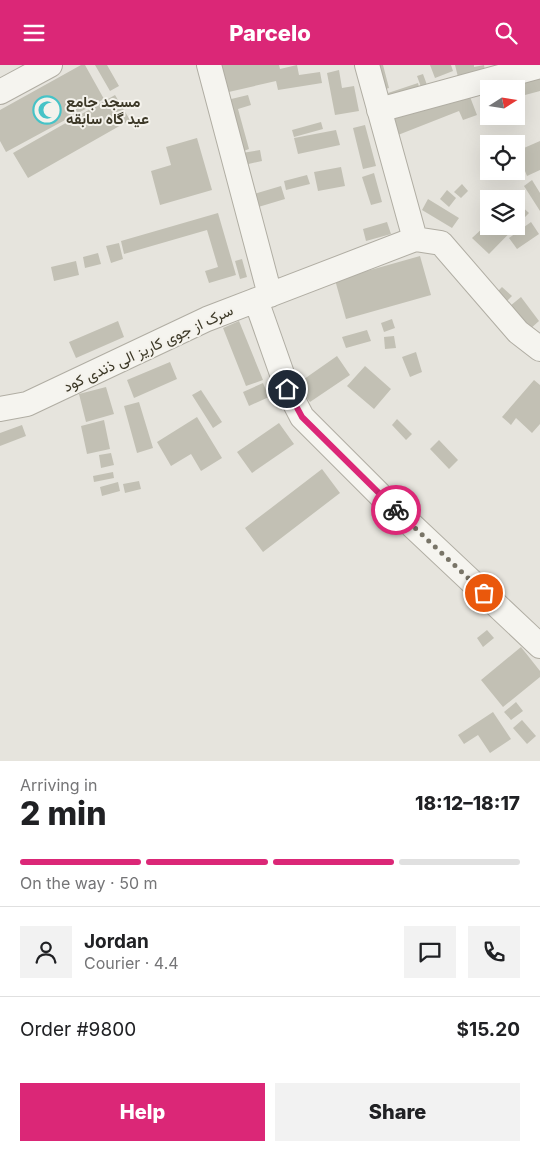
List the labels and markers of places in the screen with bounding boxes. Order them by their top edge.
place label: مسجد جامع عید گاه سابقه [66,92,149,128]
mosque icon: مسجد جامع عید گاه سابقه [32,95,62,125]
pin [266,368,308,410]
pin [463,572,505,614]

